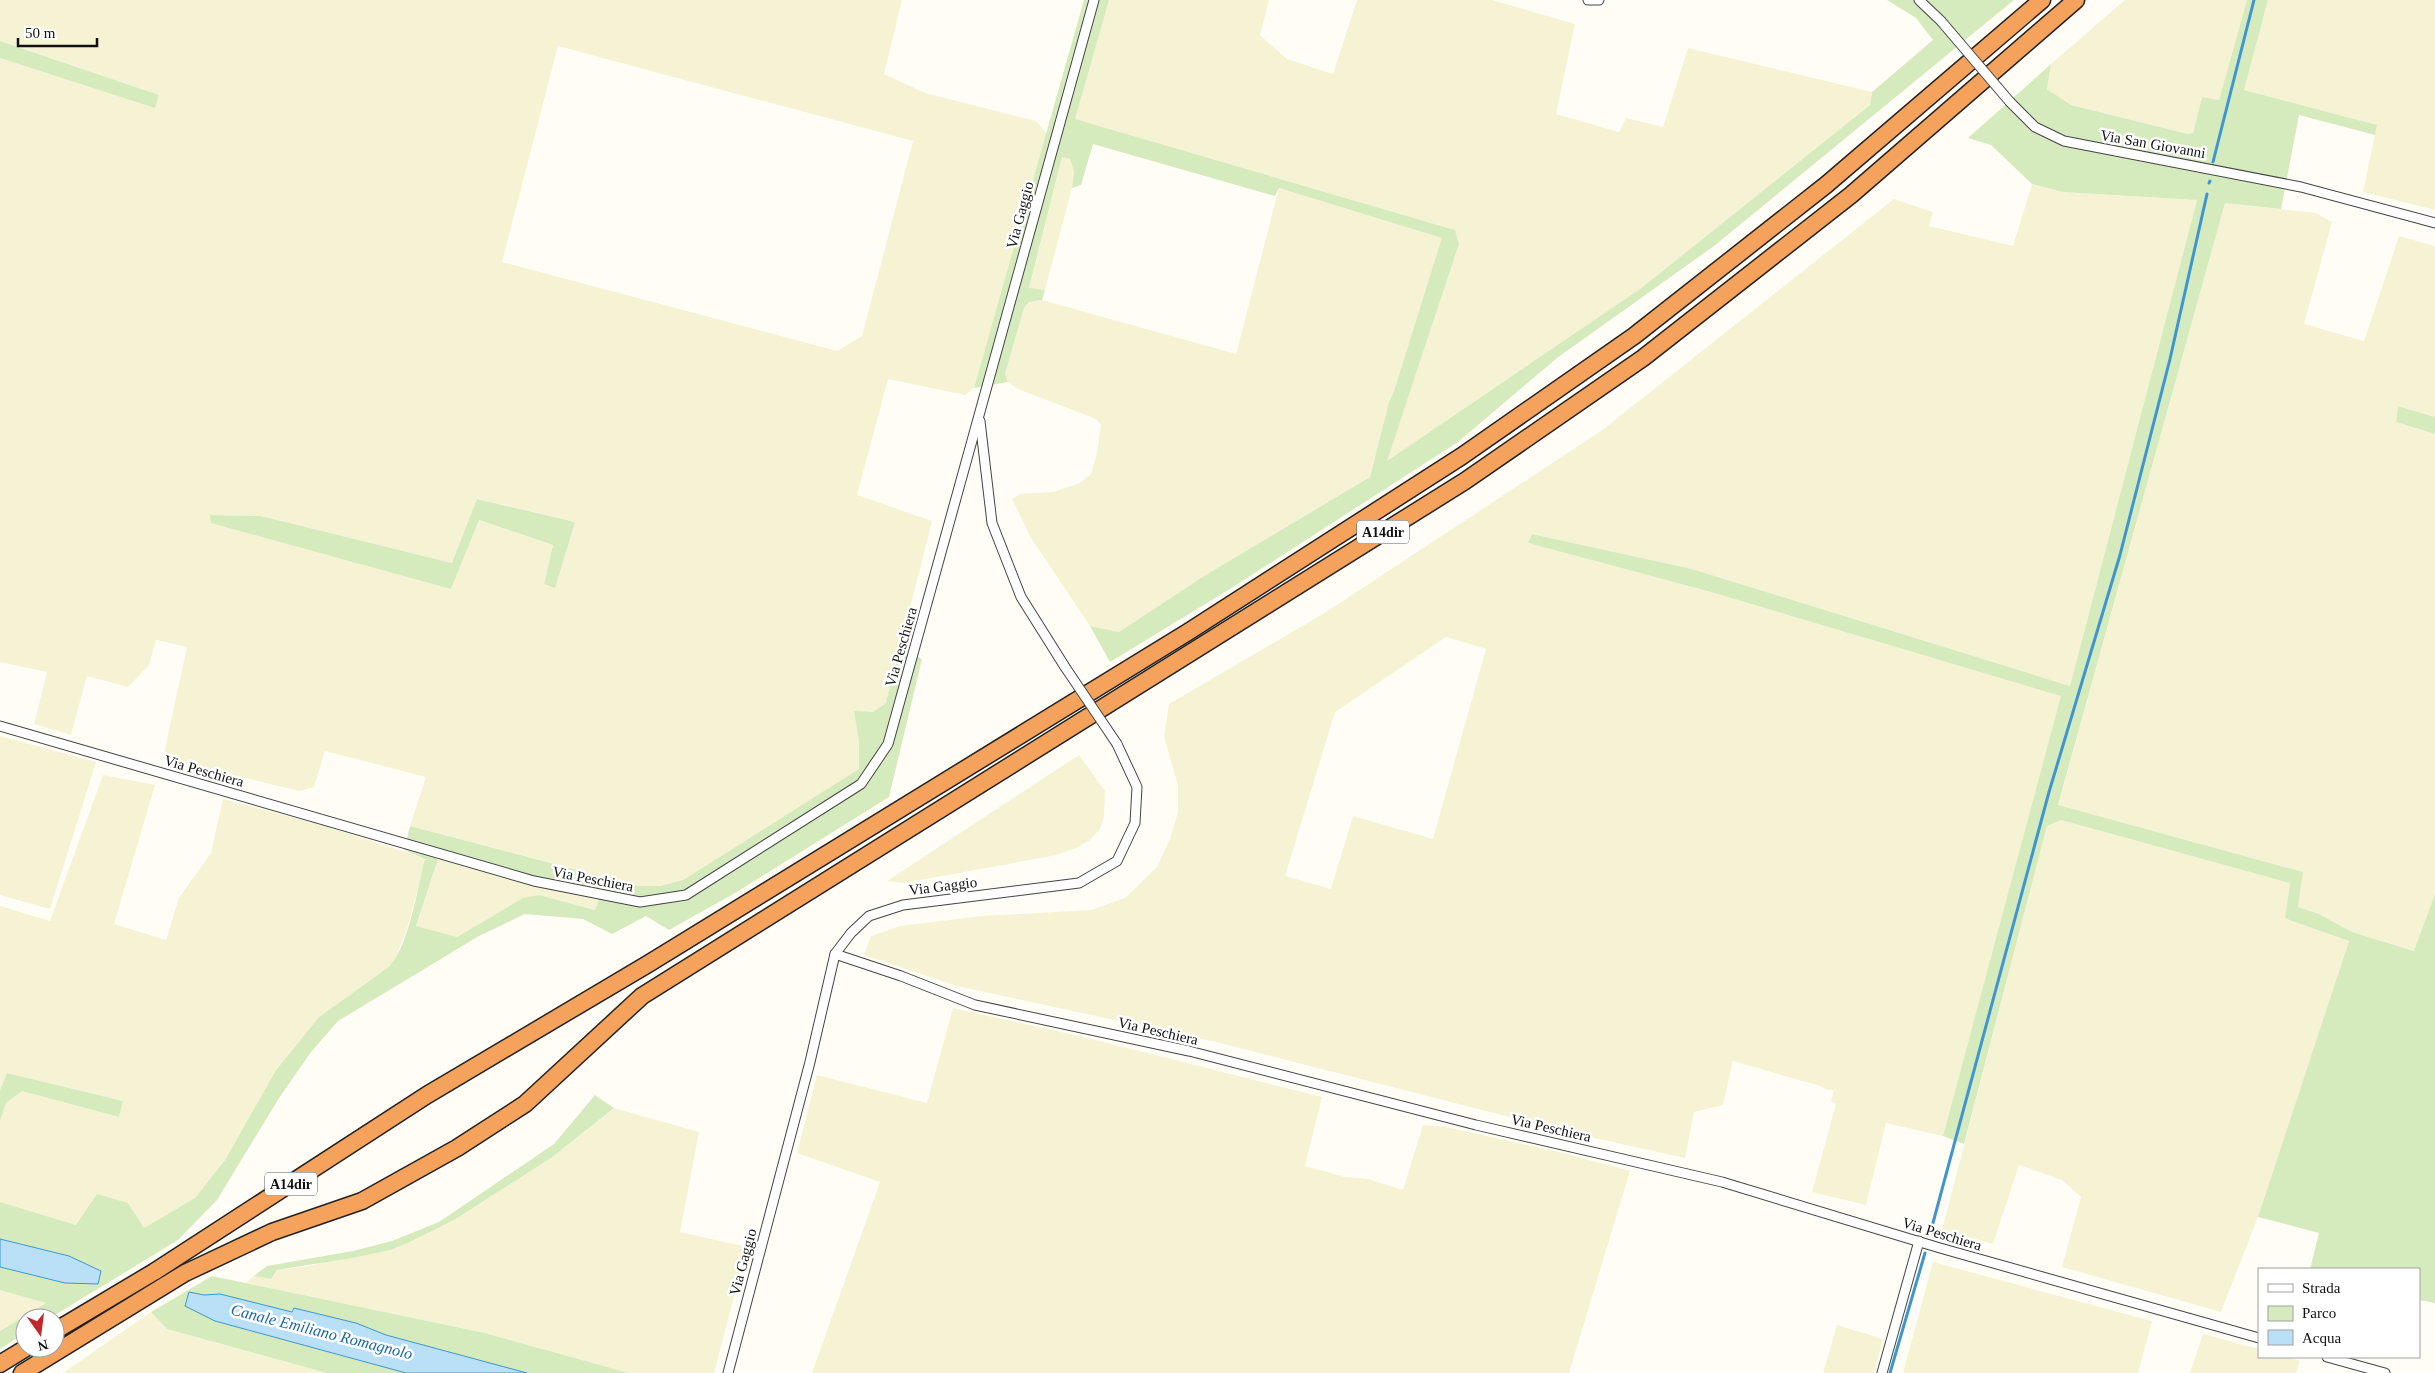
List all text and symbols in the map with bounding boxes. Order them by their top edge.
scale bar [18,15,96,47]
text: 50 m [25,25,56,41]
street label: Via San Giovanni [2099,127,2207,161]
street label: Via Gaggio [1003,180,1037,250]
road number: A14dir [1357,520,1409,544]
street label: Via Peschiera [882,605,920,689]
street label: Via Peschiera [162,752,246,790]
street label: Via Peschiera [551,863,635,895]
street label: Via Gaggio [908,874,978,898]
street label: Via Peschiera [1116,1014,1200,1048]
street label: Via Peschiera [1509,1111,1593,1145]
road number: A14dir [265,1172,317,1196]
street label: Via Peschiera [1900,1214,1984,1254]
street label: Via Gaggio [726,1227,760,1297]
legend [2258,1268,2420,1358]
text: Strada [2302,1280,2341,1296]
water label: Canale Emiliano Romagnolo [229,1301,414,1363]
text: Parco [2302,1305,2336,1321]
north arrow [15,1308,65,1358]
text: Acqua [2302,1330,2341,1346]
text: N [36,1337,50,1354]

